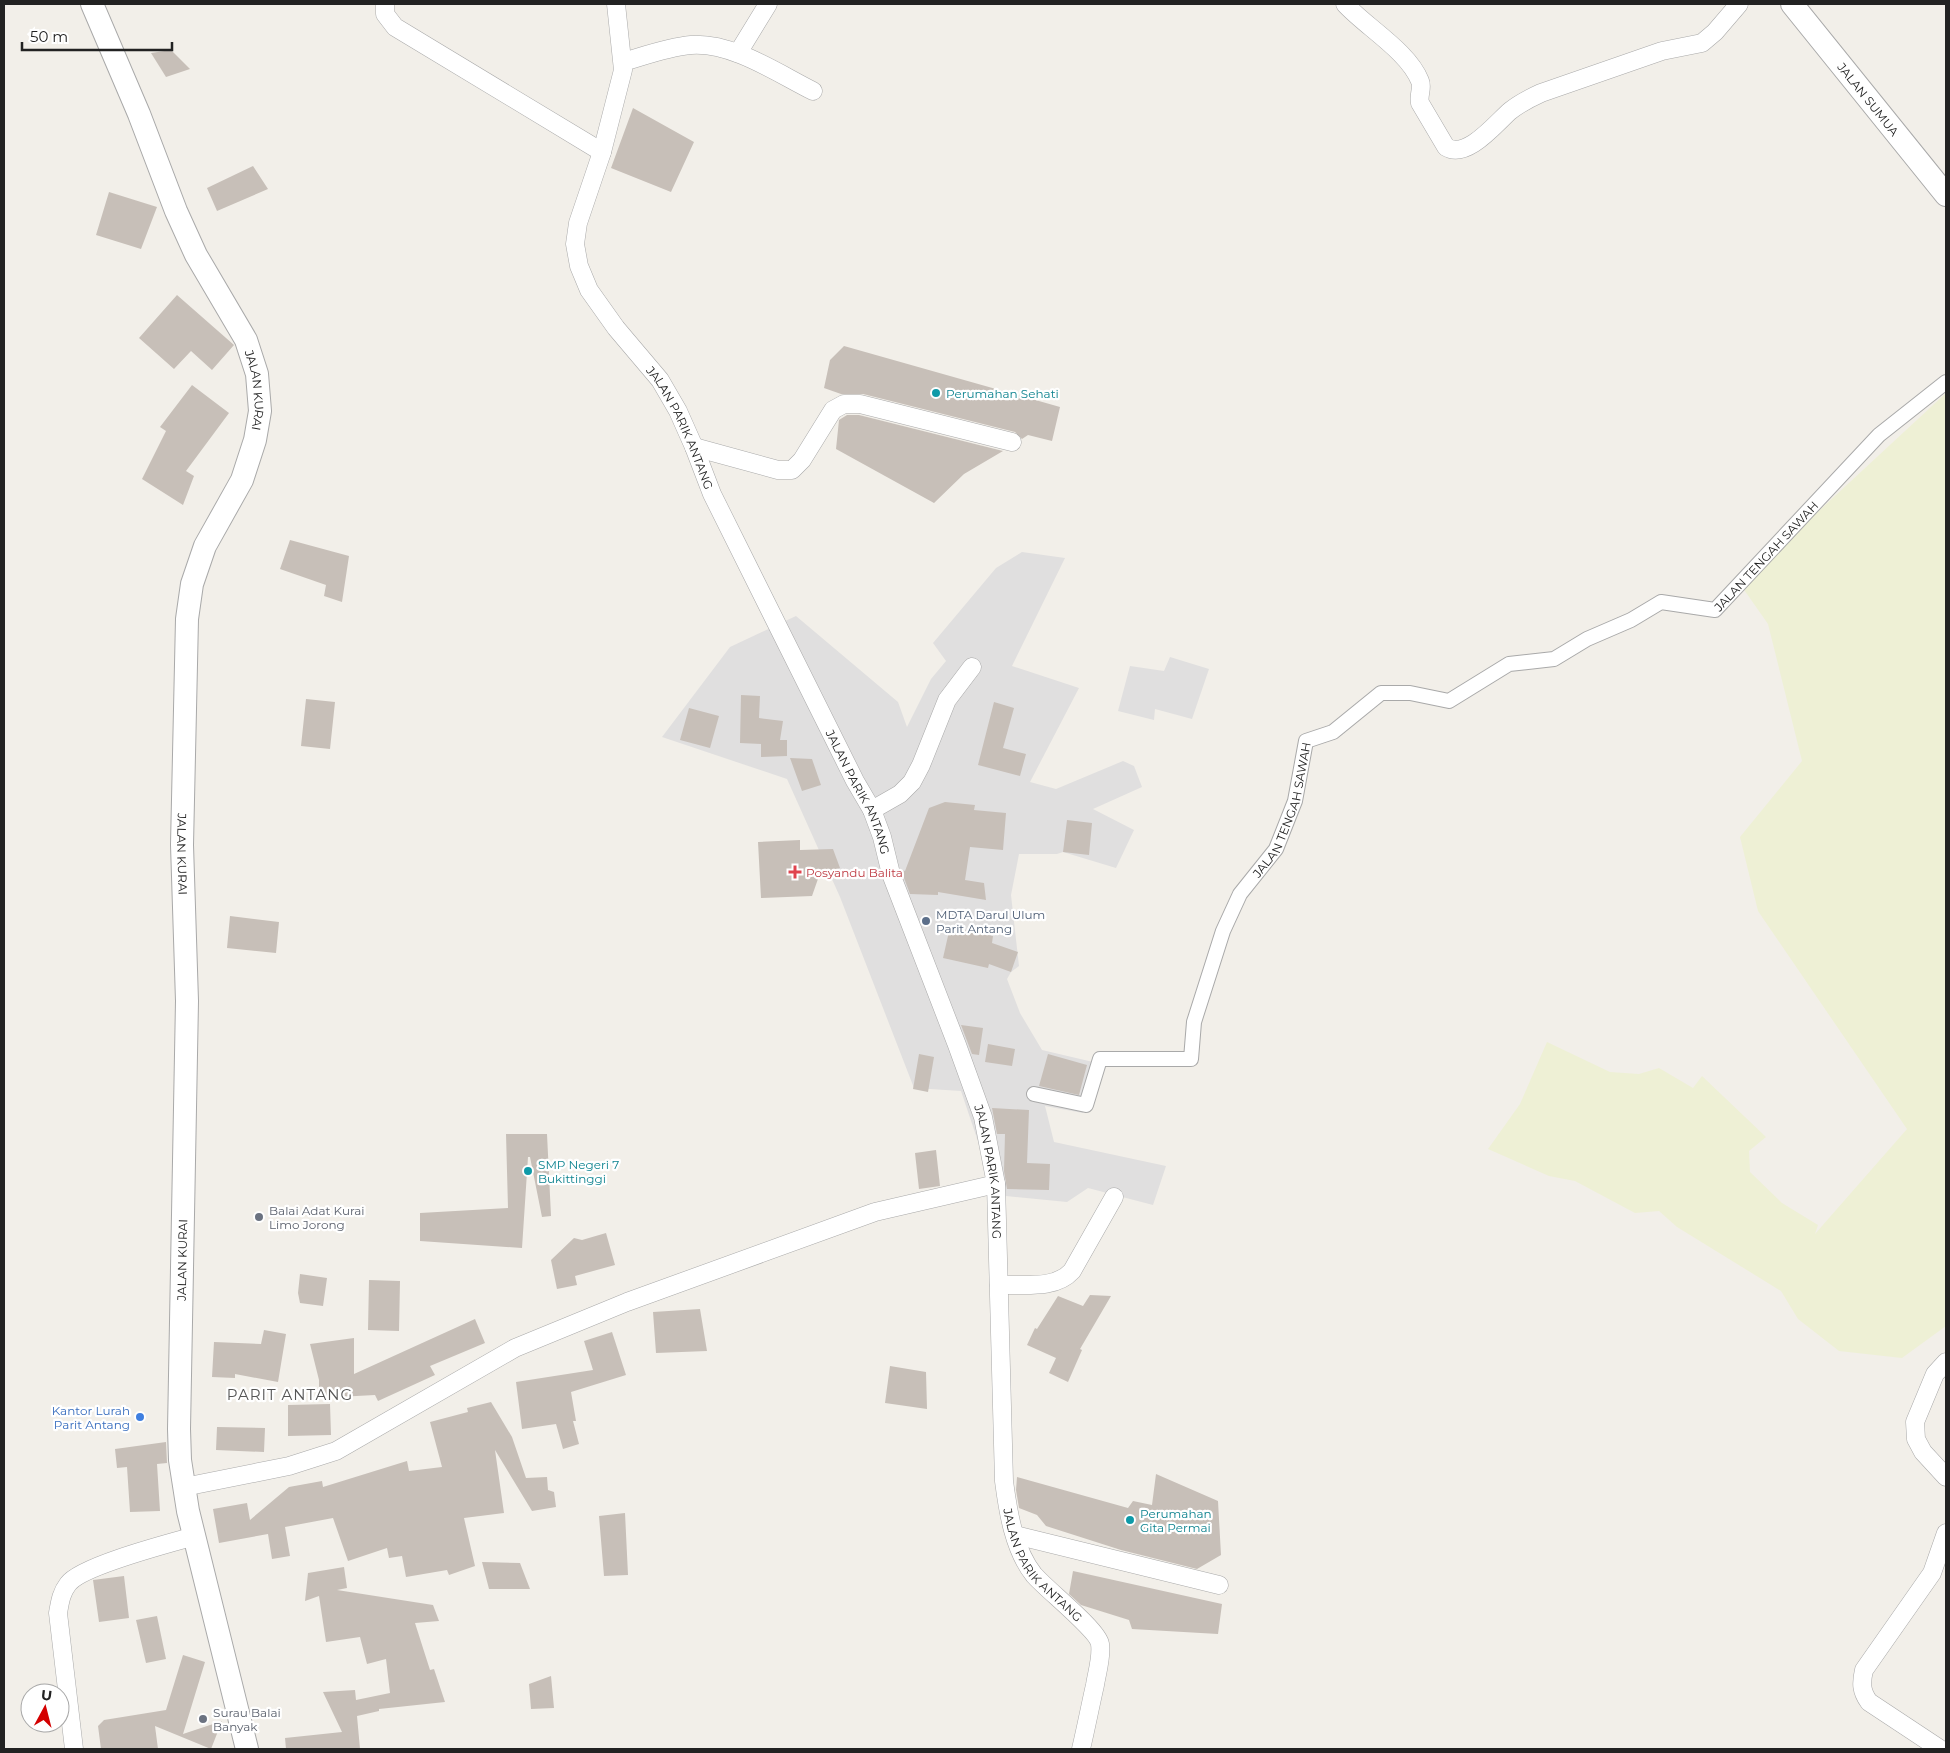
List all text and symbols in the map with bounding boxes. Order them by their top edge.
scale bar [22,20,172,52]
text: 50 m [30,27,68,46]
street label: JALAN SUMUA [1834,59,1903,139]
street label: JALAN KURAI [242,347,268,432]
street label: JALAN PARIK ANTANG [643,362,717,491]
place label: Perumahan Sehati [946,386,1059,401]
marker: Perumahan Sehati [930,387,942,399]
street label: JALAN TENGAH SAWAH [1710,498,1821,615]
street label: JALAN PARIK ANTANG [823,726,893,856]
street label: JALAN TENGAH SAWAH [1248,741,1313,881]
street label: JALAN KURAI [174,812,191,895]
marker: Posyandu Balita [788,865,802,879]
place label: Posyandu Balita [806,865,903,880]
place label: MDTA Darul Ulum Parit Antang [936,907,1045,936]
marker: MDTA Darul Ulum Parit Antang [920,915,932,927]
street label: JALAN PARIK ANTANG [971,1101,1005,1239]
place label: SMP Negeri 7 Bukittinggi [538,1157,619,1186]
marker: SMP Negeri 7 Bukittinggi [522,1165,534,1177]
place label: Balai Adat Kurai Limo Jorong [269,1203,365,1232]
marker: Balai Adat Kurai Limo Jorong [253,1211,265,1223]
street label: JALAN KURAI [174,1219,190,1302]
district label: PARIT ANTANG [227,1385,353,1404]
place label: Kantor Lurah Parit Antang [52,1403,130,1432]
marker: Kantor Lurah Parit Antang [134,1411,146,1423]
street label: JALAN PARIK ANTANG [1001,1506,1086,1624]
place label: Perumahan Gita Permai [1140,1506,1212,1535]
marker: Perumahan Gita Permai [1124,1514,1136,1526]
north arrow [20,1683,70,1733]
text: U [40,1685,53,1705]
place label: Surau Balai Banyak [213,1705,281,1734]
marker: Surau Balai Banyak [197,1713,209,1725]

